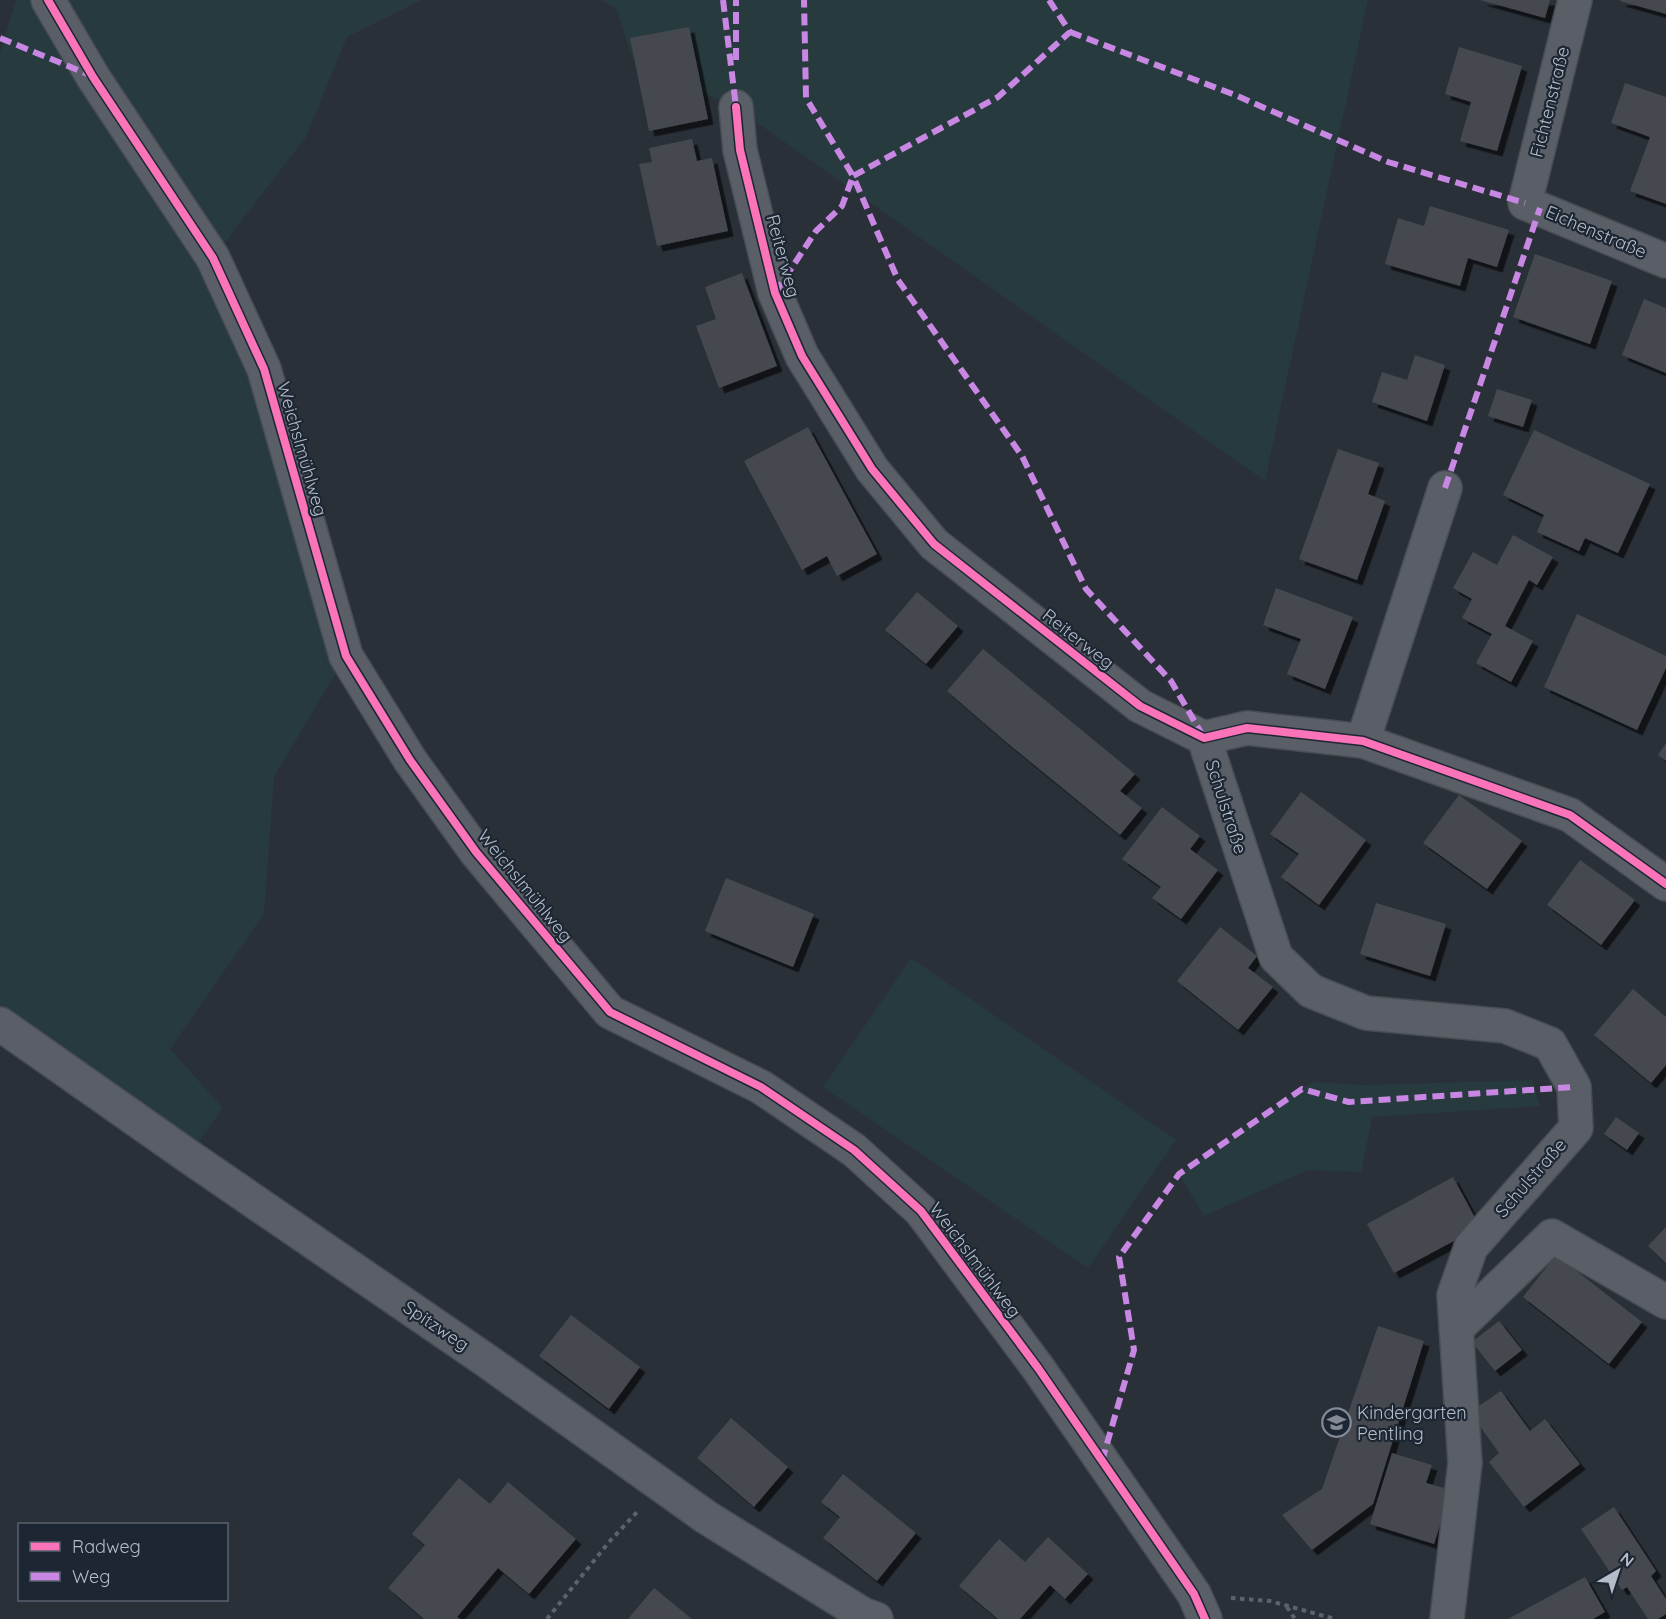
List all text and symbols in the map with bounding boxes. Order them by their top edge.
street label: Fichtenstraße [1525,44,1574,160]
street label: Eichenstraße [1542,200,1650,263]
street label: Reiterweg [761,212,806,300]
street label: Weichslmühlweg [272,379,333,519]
street label: Reiterweg [1038,603,1119,674]
street label: Schulstraße [1201,757,1252,857]
street label: Weichslmühlweg [473,824,578,947]
street label: Schulstraße [1490,1133,1571,1222]
street label: Weichslmühlweg [924,1197,1026,1322]
street label: Spitzweg [399,1295,474,1356]
place label: Kindergarten Pentling [1357,1401,1467,1445]
school or university icon: Kindergarten Pentling [1320,1407,1352,1439]
legend [18,1523,228,1601]
text: Radweg [72,1535,141,1558]
north arrow [1588,1541,1648,1601]
text: N [1617,1548,1638,1571]
text: Weg [72,1565,110,1588]

